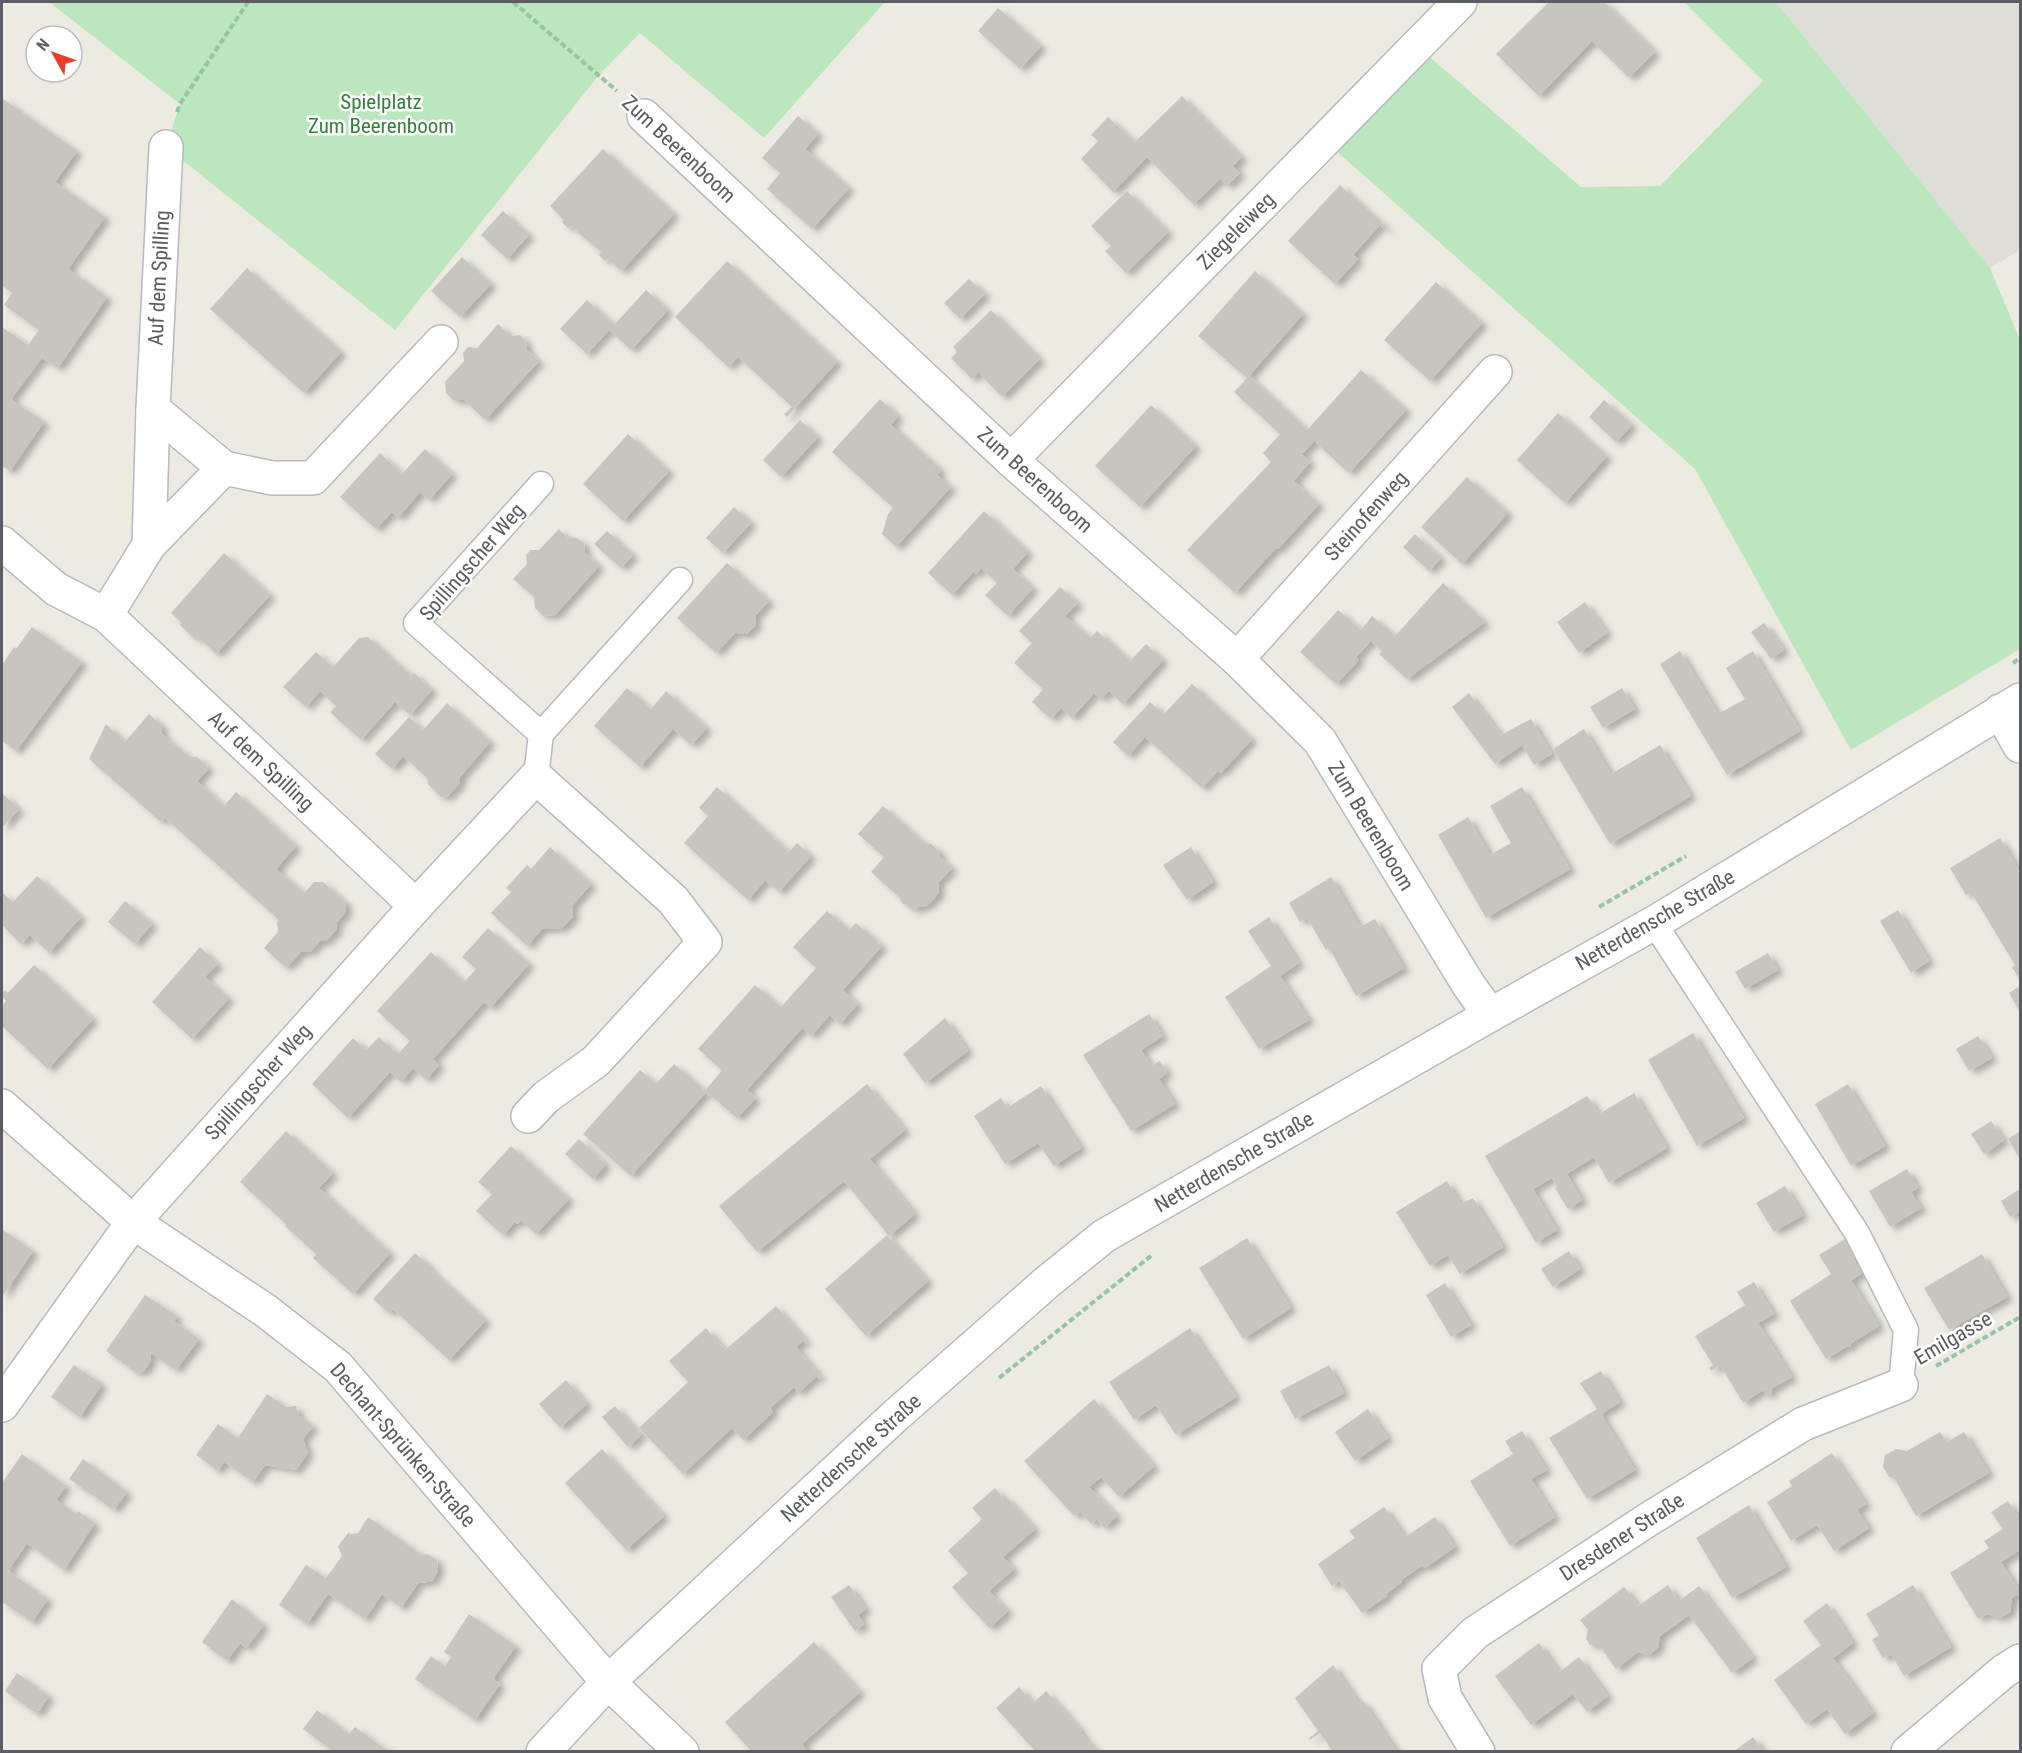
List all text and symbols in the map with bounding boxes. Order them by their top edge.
north arrow [24,24,84,84]
text: N [32,35,53,55]
park label: Spielplatz Zum Beerenboom [308,90,454,138]
street label: Zum Beerenboom [617,90,741,208]
street label: Ziegeleiweg [1192,187,1280,275]
street label: Auf dem Spilling [143,210,175,346]
street label: Zum Beerenboom [973,422,1097,538]
street label: Steinofenweg [1319,466,1413,566]
street label: Spillingscher Weg [415,498,529,626]
street label: Auf dem Spilling [203,706,319,816]
street label: Zum Beerenboom [1323,757,1419,895]
street label: Netterdensche Straße [1571,865,1739,975]
street label: Spillingscher Weg [200,1019,316,1145]
street label: Netterdensche Straße [1150,1107,1318,1217]
street label: Emilgasse [1910,1306,1996,1370]
street label: Dechant-Sprünken-Straße [325,1358,481,1532]
street label: Netterdensche Straße [776,1389,926,1527]
street label: Dresdener Straße [1555,1488,1689,1586]

